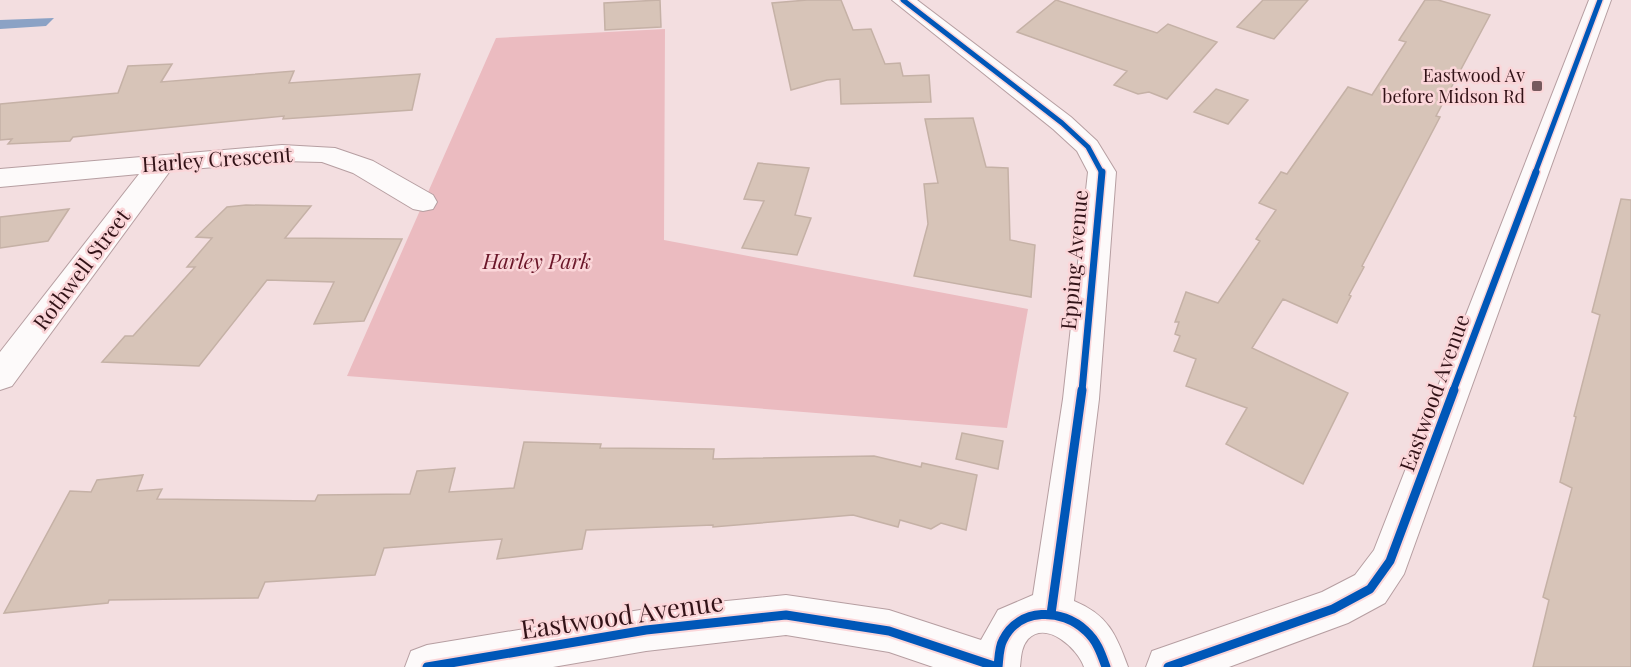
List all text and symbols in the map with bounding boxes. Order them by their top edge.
place label: Eastwood Av before Midson Rd [1382,63,1526,108]
marker: Eastwood Av before Midson Rd [1530,79,1544,93]
street label: Harley Crescent [141,139,294,177]
street label: Epping Avenue [1053,189,1093,331]
street label: Rothwell Street [26,202,136,335]
park label: Harley Park [482,246,591,274]
street label: Eastwood Avenue [1392,310,1475,475]
street label: Eastwood Avenue [518,583,725,646]

